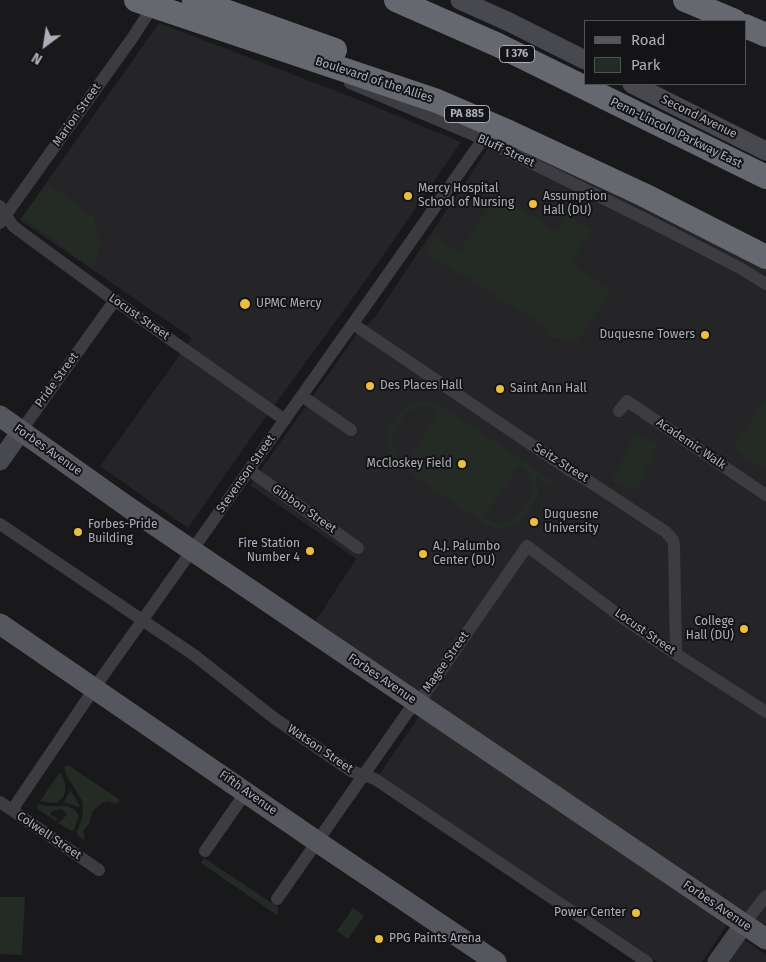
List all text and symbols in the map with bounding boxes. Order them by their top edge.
north arrow [20,20,70,70]
legend [584,20,746,85]
text: Road [631,31,666,49]
road number: I 376 [500,46,534,62]
text: N [29,49,45,68]
street label: Boulevard of the Allies [313,54,435,106]
text: Park [631,56,661,74]
street label: Marion Street [50,81,104,149]
street label: Second Avenue [659,92,739,142]
street label: Penn-Lincoln Parkway East [608,95,744,171]
road number: PA 885 [444,106,490,122]
street label: Bluff Street [475,131,537,171]
place label: Mercy Hospital School of Nursing [418,182,514,210]
marker: Mercy Hospital School of Nursing [402,190,414,202]
place label: Assumption Hall (DU) [543,190,607,218]
marker: Assumption Hall (DU) [527,198,539,210]
street label: Locust Street [106,291,172,343]
marker: UPMC Mercy [238,297,252,311]
place label: UPMC Mercy [256,297,321,311]
place label: Duquesne Towers [599,328,695,342]
marker: Duquesne Towers [699,329,711,341]
street label: Pride Street [32,350,82,410]
place label: Des Places Hall [380,379,462,393]
marker: Des Places Hall [364,380,376,392]
place label: Saint Ann Hall [510,382,587,396]
marker: Saint Ann Hall [494,383,506,395]
street label: Academic Walk [653,415,729,473]
street label: Forbes Avenue [11,421,85,479]
street label: Stevenson Street [214,432,278,516]
street label: Seitz Street [531,441,591,485]
place label: McCloskey Field [367,457,452,471]
marker: McCloskey Field [456,458,468,470]
street label: Gibbon Street [269,482,339,536]
place label: Duquesne University [544,508,599,536]
marker: Duquesne University [528,516,540,528]
place label: Forbes-Pride Building [88,518,158,546]
marker: Forbes-Pride Building [72,526,84,538]
place label: Fire Station Number 4 [238,537,300,565]
place label: A.J. Palumbo Center (DU) [433,540,500,568]
marker: Fire Station Number 4 [304,545,316,557]
marker: A.J. Palumbo Center (DU) [417,548,429,560]
street label: Locust Street [612,606,678,658]
place label: College Hall (DU) [686,615,734,643]
marker: College Hall (DU) [738,623,750,635]
street label: Magee Street [420,629,472,695]
street label: Forbes Avenue [345,651,419,707]
street label: Watson Street [285,722,355,776]
street label: Fifth Avenue [216,768,280,818]
street label: Colwell Street [14,809,84,863]
street label: Forbes Avenue [680,878,754,934]
place label: Power Center [554,906,626,920]
marker: Power Center [630,907,642,919]
place label: PPG Paints Arena [389,932,481,946]
marker: PPG Paints Arena [373,933,385,945]

